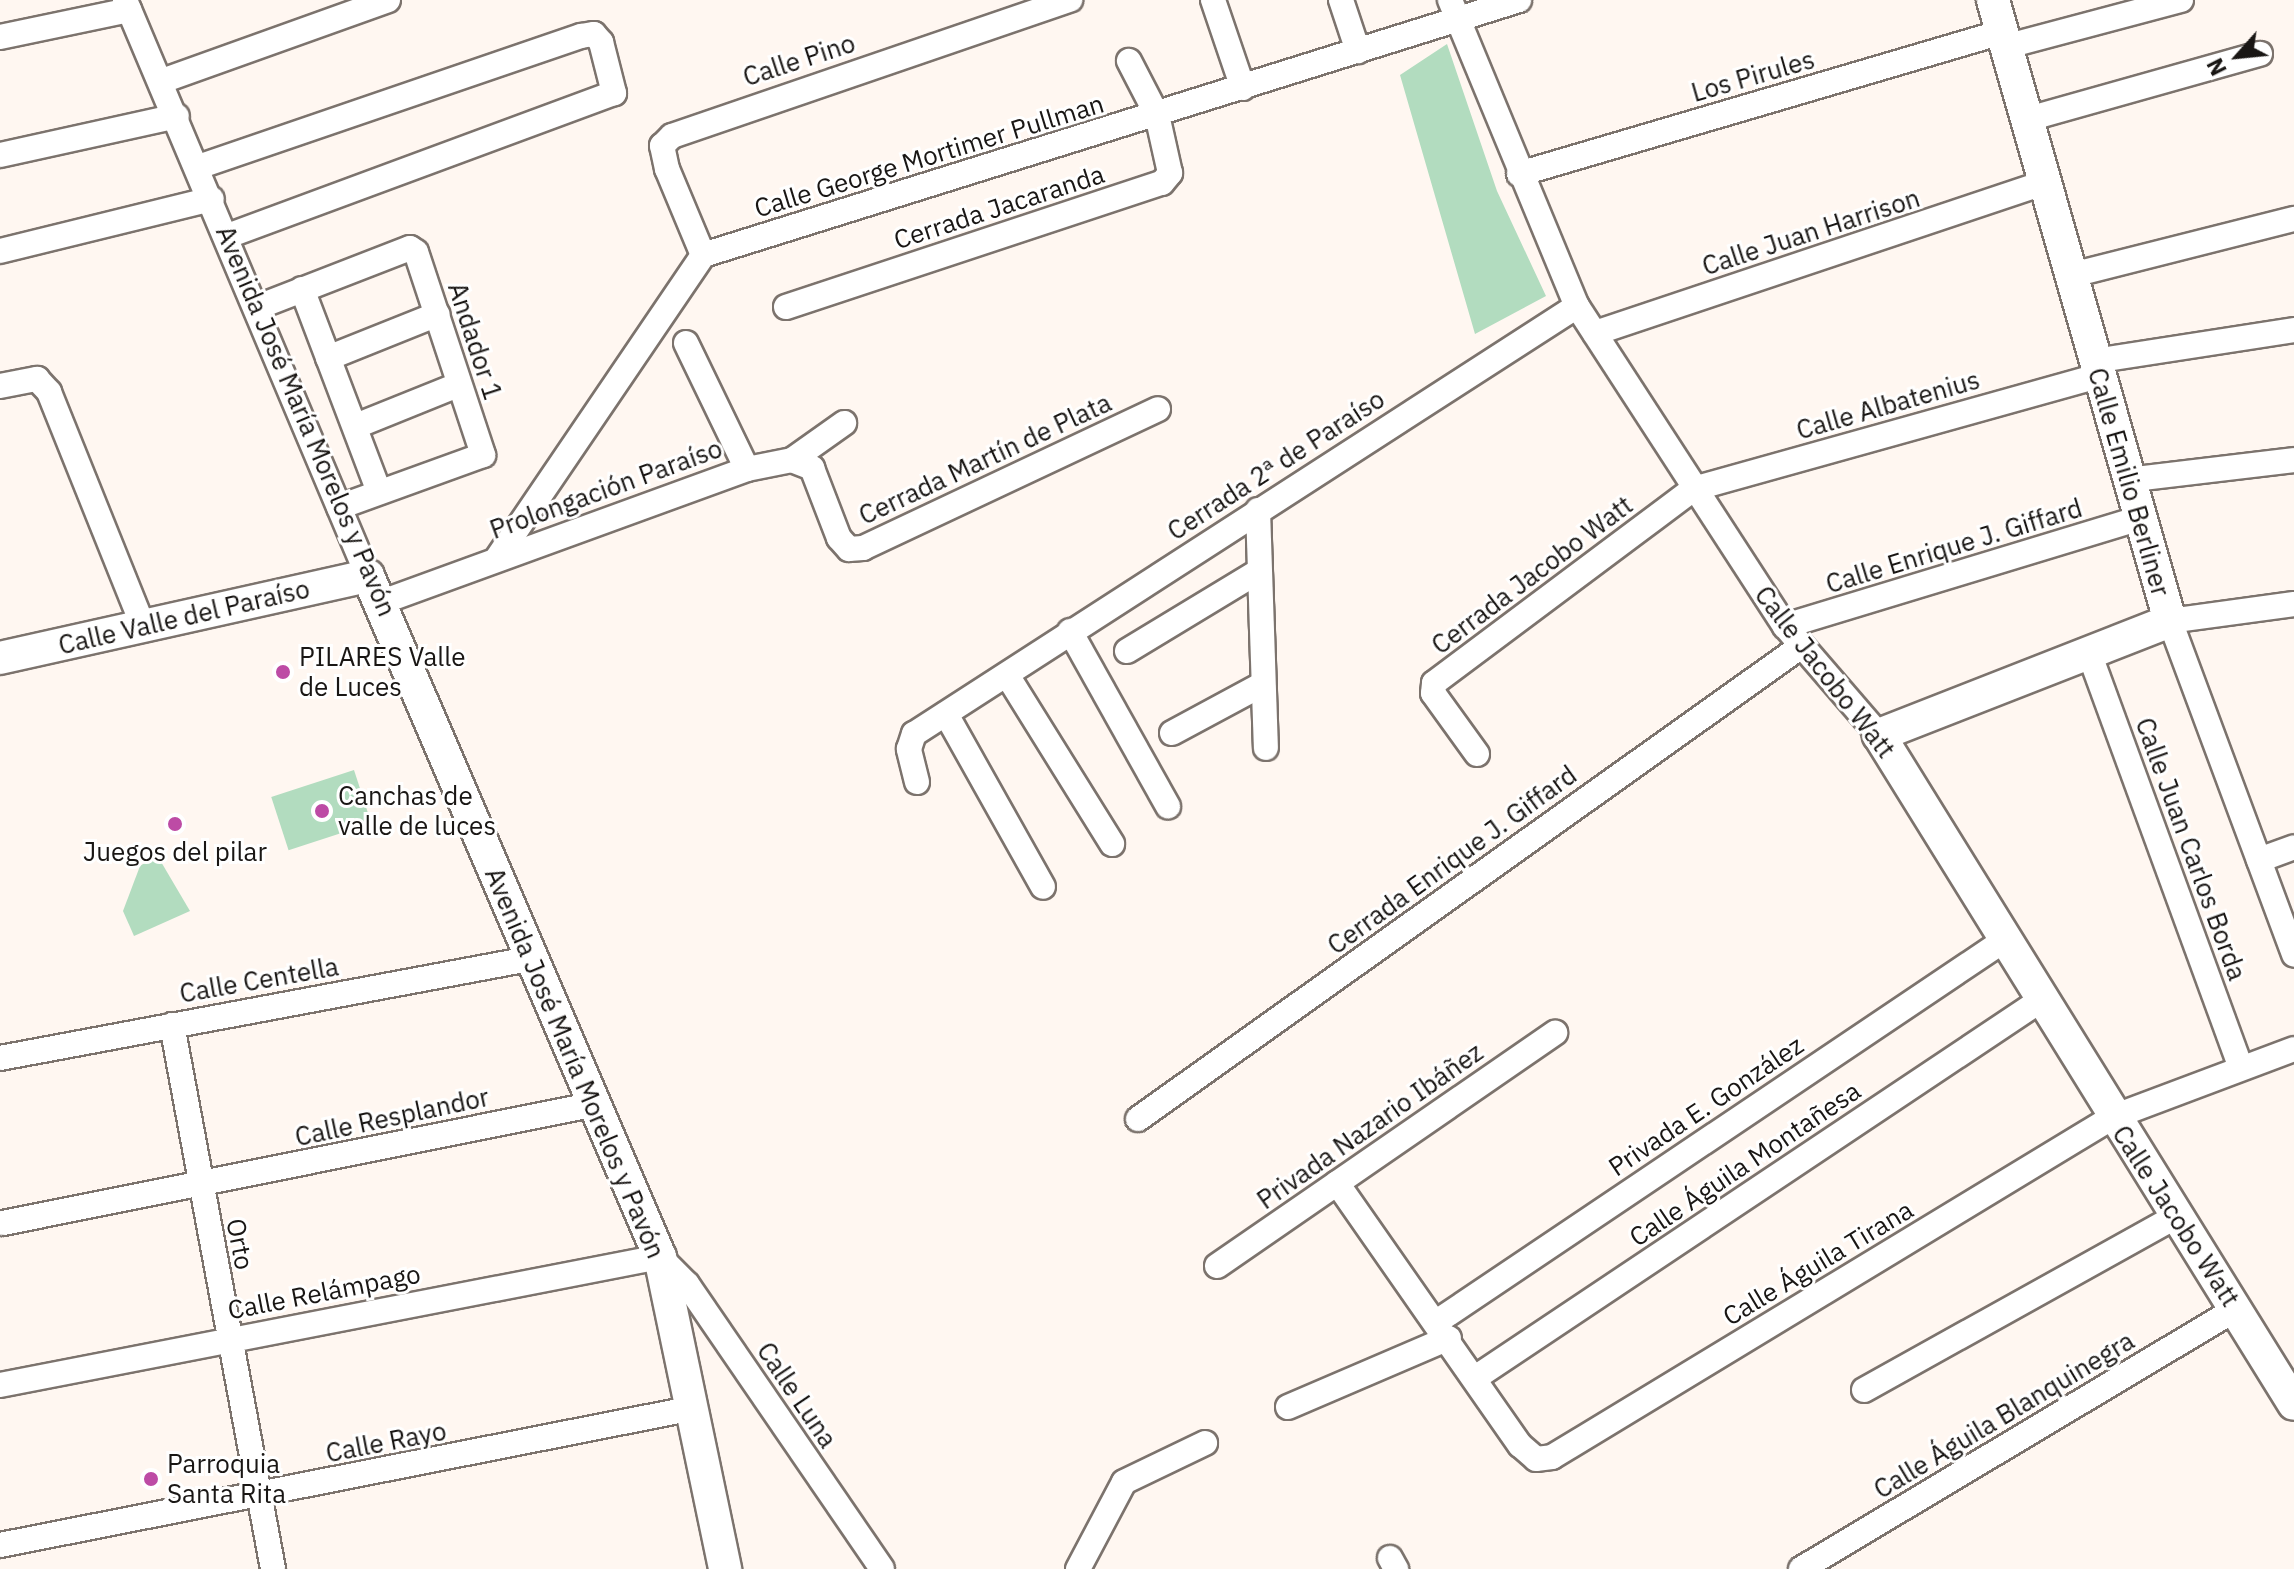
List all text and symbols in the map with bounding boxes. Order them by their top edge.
north arrow [2198,16,2278,96]
street label: Calle Pino [739,27,859,93]
street label: Los Pirules [1688,44,1818,108]
text: N [2200,53,2233,81]
street label: Calle George Mortimer Pullman [751,88,1107,224]
street label: Cerrada Jacaranda [890,158,1108,256]
street label: Calle Juan Harrison [1698,182,1924,282]
street label: Avenida José María Morelos y Pavón [209,221,403,621]
street label: Andador 1 [441,278,509,404]
street label: Calle Albatenius [1793,364,1983,446]
street label: Calle Emilio Berliner [2081,364,2177,600]
street label: Cerrada 2ª de Paraíso [1162,383,1390,547]
street label: Cerrada Martín de Plata [854,387,1116,531]
street label: Prolongación Paraíso [486,432,726,546]
street label: Cerrada Jacobo Watt [1425,489,1639,661]
street label: Calle Enrique J. Giffard [1822,492,2086,600]
street label: Calle Valle del Paraíso [55,573,313,661]
street label: Calle Jacobo Watt [1748,580,1902,764]
place label: PILARES Valle de Luces [299,641,466,702]
marker: PILARES Valle de Luces [274,663,292,681]
street label: Calle Juan Carlos Borda [2129,713,2253,985]
street label: Cerrada Enrique J. Giffard [1321,759,1583,961]
place label: Canchas de valle de luces [338,780,496,842]
marker: Canchas de valle de luces [313,802,331,820]
marker: Juegos del pilar [166,815,184,833]
place label: Juegos del pilar [83,836,267,868]
street label: Avenida José María Morelos y Pavón [478,863,672,1263]
street label: Calle Centella [177,951,341,1009]
street label: Privada E. González [1603,1029,1809,1183]
street label: Privada Nazario Ibáñez [1251,1036,1489,1216]
street label: Calle Águila Montañesa [1623,1075,1867,1253]
street label: Calle Resplandor [292,1081,492,1153]
street label: Calle Jacobo Watt [2106,1120,2246,1312]
street label: Calle Águila Tirana [1717,1194,1919,1332]
street label: Orto [220,1216,260,1272]
street label: Calle Relámpago [225,1258,423,1326]
street label: Calle Águila Blanquinegra [1868,1325,2140,1505]
street label: Calle Luna [750,1336,844,1454]
street label: Calle Rayo [323,1415,449,1469]
place label: Parroquia Santa Rita [167,1448,286,1510]
marker: Parroquia Santa Rita [142,1470,160,1488]

